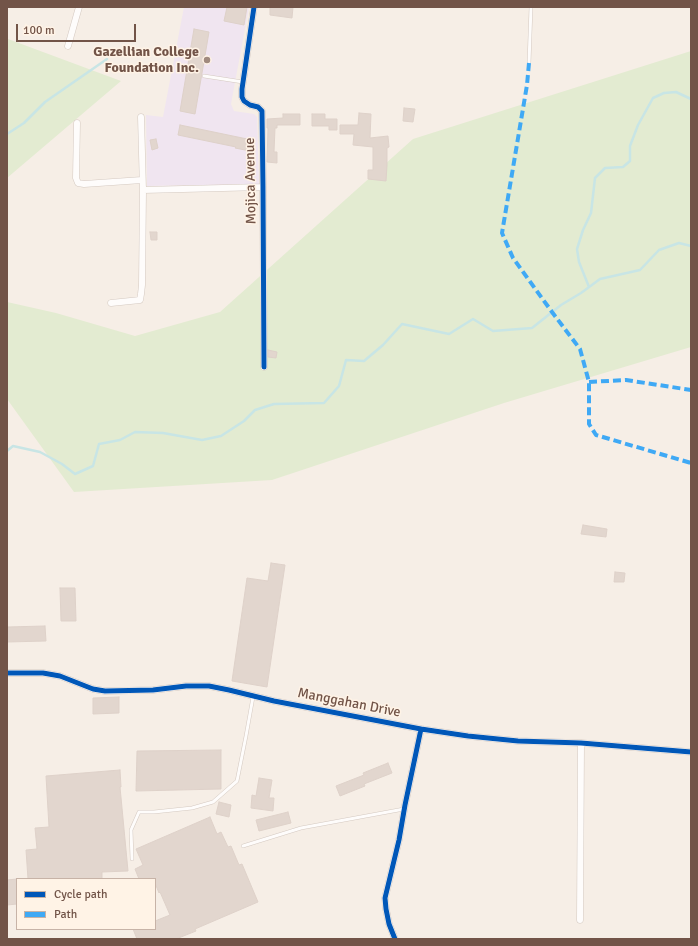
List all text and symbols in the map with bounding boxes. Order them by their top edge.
scale bar [18,16,138,42]
text: 100 m [23,23,55,38]
place label: Gazellian College Foundation Inc. [93,44,199,76]
marker: Gazellian College Foundation Inc. [202,55,212,65]
street label: Mojica Avenue [242,137,260,225]
street label: Manggahan Drive [296,685,402,721]
legend [16,878,156,930]
text: Cycle path [54,887,107,902]
text: Path [54,907,77,922]

